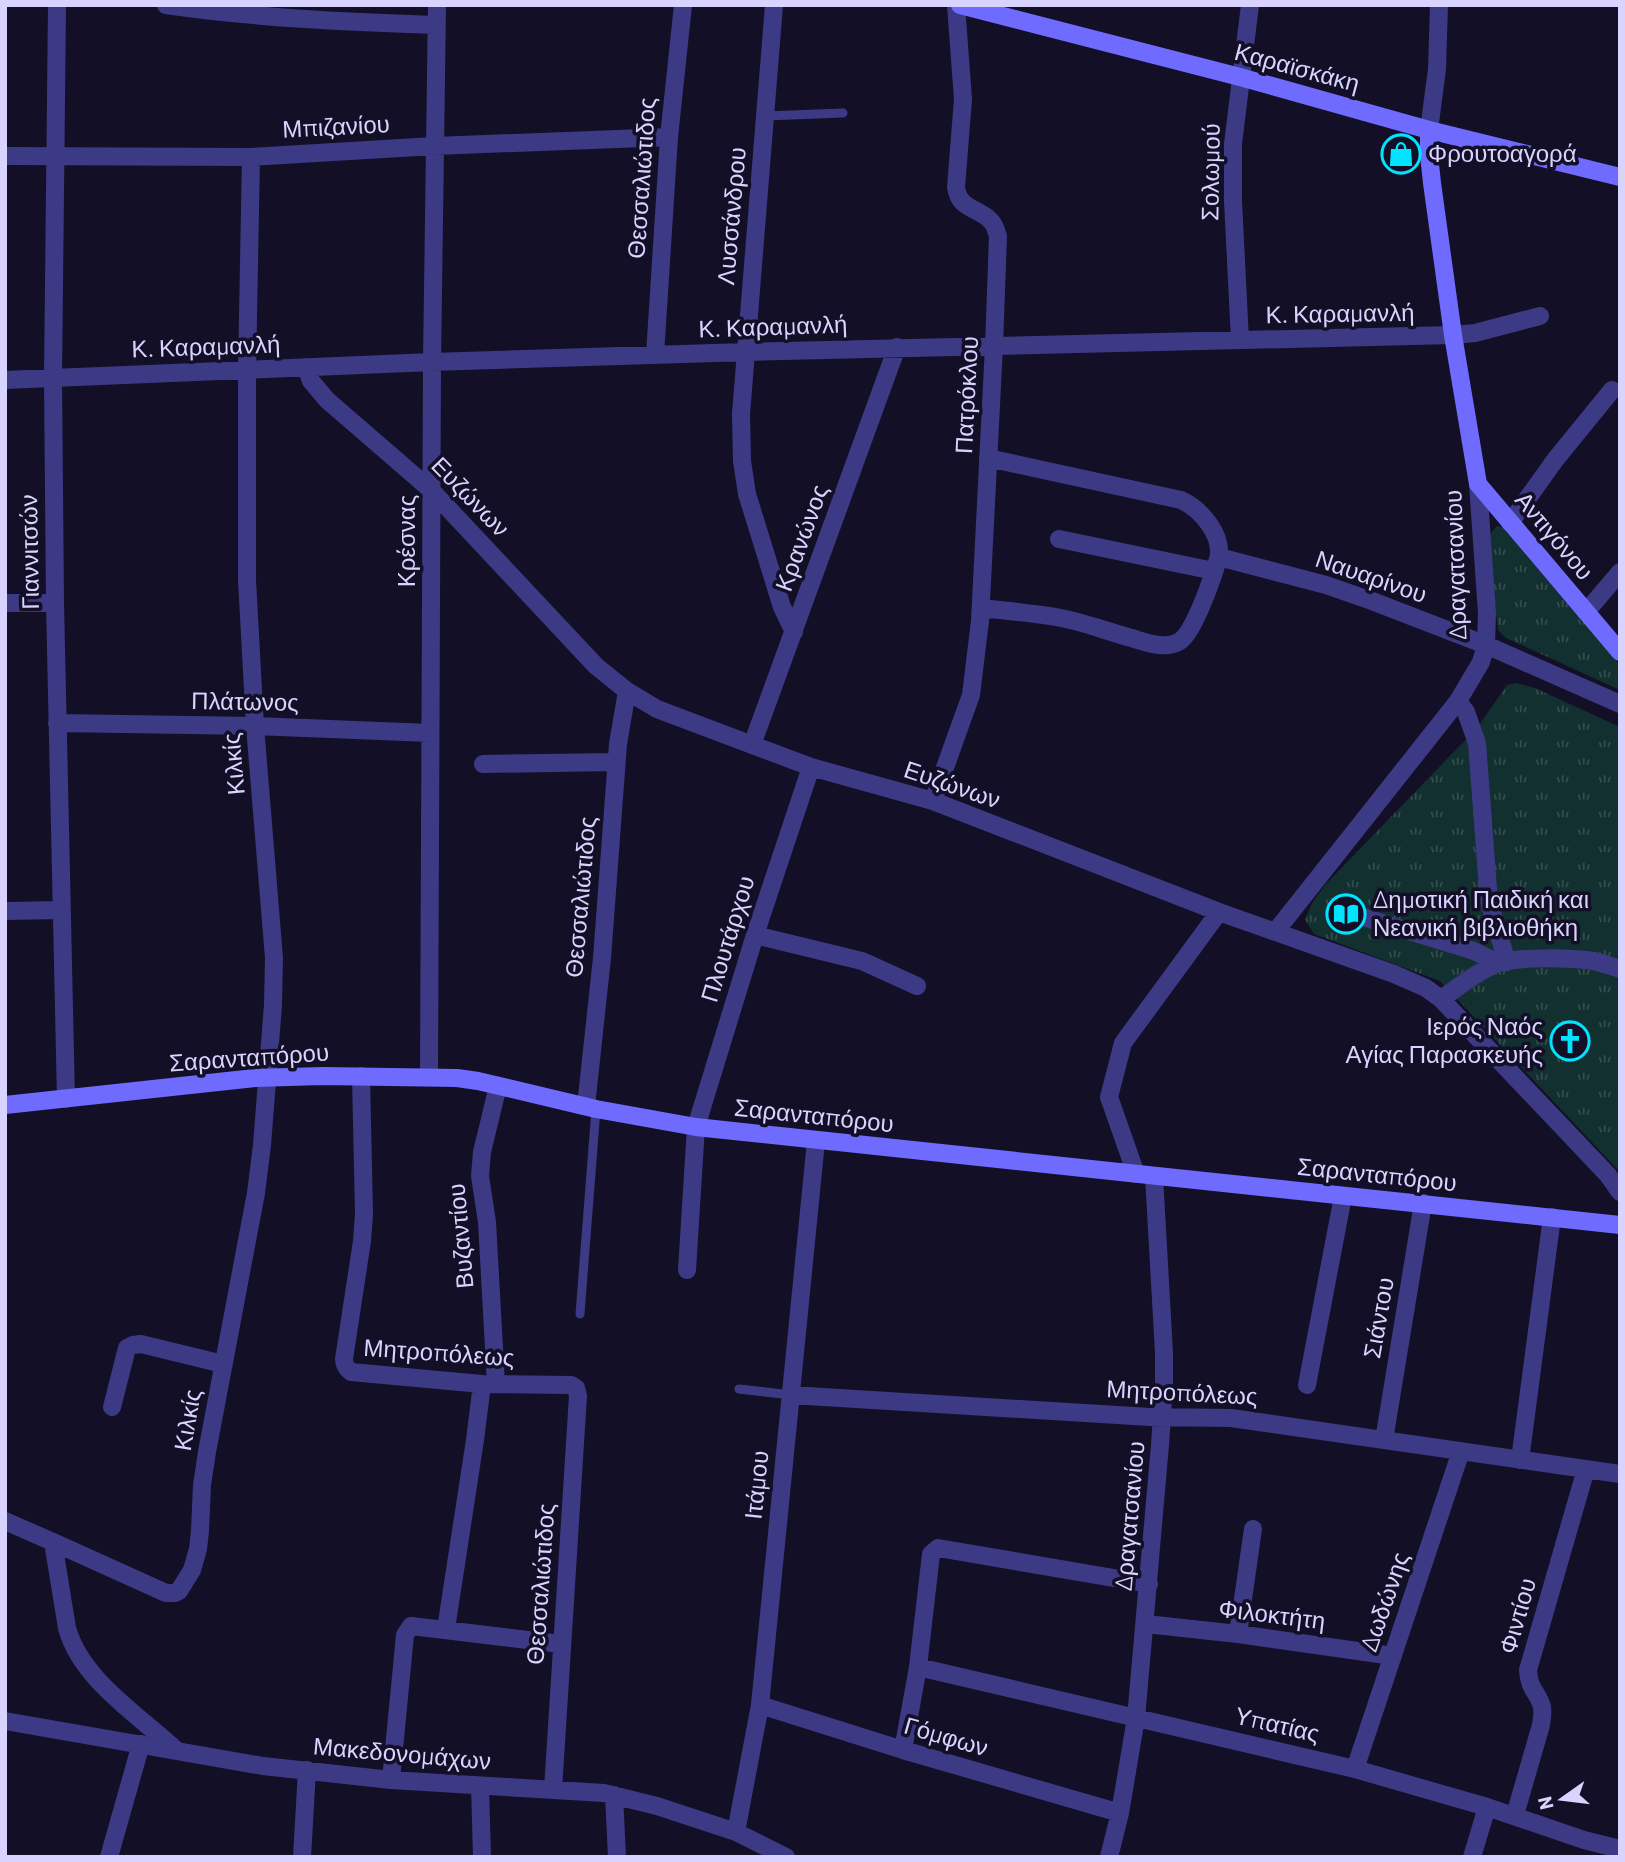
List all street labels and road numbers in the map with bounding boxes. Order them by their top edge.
street label: Καραϊσκάκη [1232,36,1363,97]
street label: Θεσσαλιώτιδος [620,96,661,260]
street label: Μπιζανίου [281,108,390,143]
street label: Σολωμού [1194,123,1225,221]
street label: Λυσσάνδρου [710,146,751,286]
street label: Κ. Καραμανλή [1265,297,1415,328]
street label: Κ. Καραμανλή [698,308,848,343]
street label: Κ. Καραμανλή [131,328,281,363]
street label: Πατρόκλου [948,335,983,454]
street label: Ευζώνων [426,450,516,542]
street label: Κρανώνος [768,480,833,595]
street label: Αντιγόνου [1510,485,1600,585]
street label: Δραγατσανίου [1437,489,1472,641]
street label: Γιαννιτσών [13,494,44,610]
street label: Κρέσνας [391,495,420,587]
street label: Ναυαρίνου [1312,543,1431,608]
street label: Πλάτωνος [191,685,299,716]
street label: Κιλκίς [215,732,250,796]
street label: Ευζώνων [901,754,1004,814]
street label: Θεσσαλιώτιδος [558,815,601,979]
street label: Πλουτάρχου [694,872,760,1005]
street label: Σαρανταπόρου [168,1036,330,1077]
street label: Σαρανταπόρου [733,1092,895,1137]
street label: Σαρανταπόρου [1296,1151,1458,1196]
street label: Βυζαντίου [440,1182,479,1290]
street label: Σιάντου [1356,1275,1399,1360]
street label: Μητροπόλεως [363,1332,516,1371]
street label: Μητροπόλεως [1106,1373,1258,1410]
street label: Κιλκίς [167,1387,206,1453]
street label: Δραγατσανίου [1108,1440,1150,1592]
street label: Ιτάμου [737,1449,774,1521]
street label: Θεσσαλιώτιδος [519,1502,560,1666]
street label: Δωδώνης [1353,1548,1414,1655]
street label: Φιντίου [1492,1574,1541,1657]
street label: Φιλοκτήτη [1217,1593,1327,1634]
street label: Υπατίας [1232,1700,1322,1747]
street label: Γόμφων [901,1710,992,1761]
street label: Μακεδονομάχων [312,1730,492,1775]

